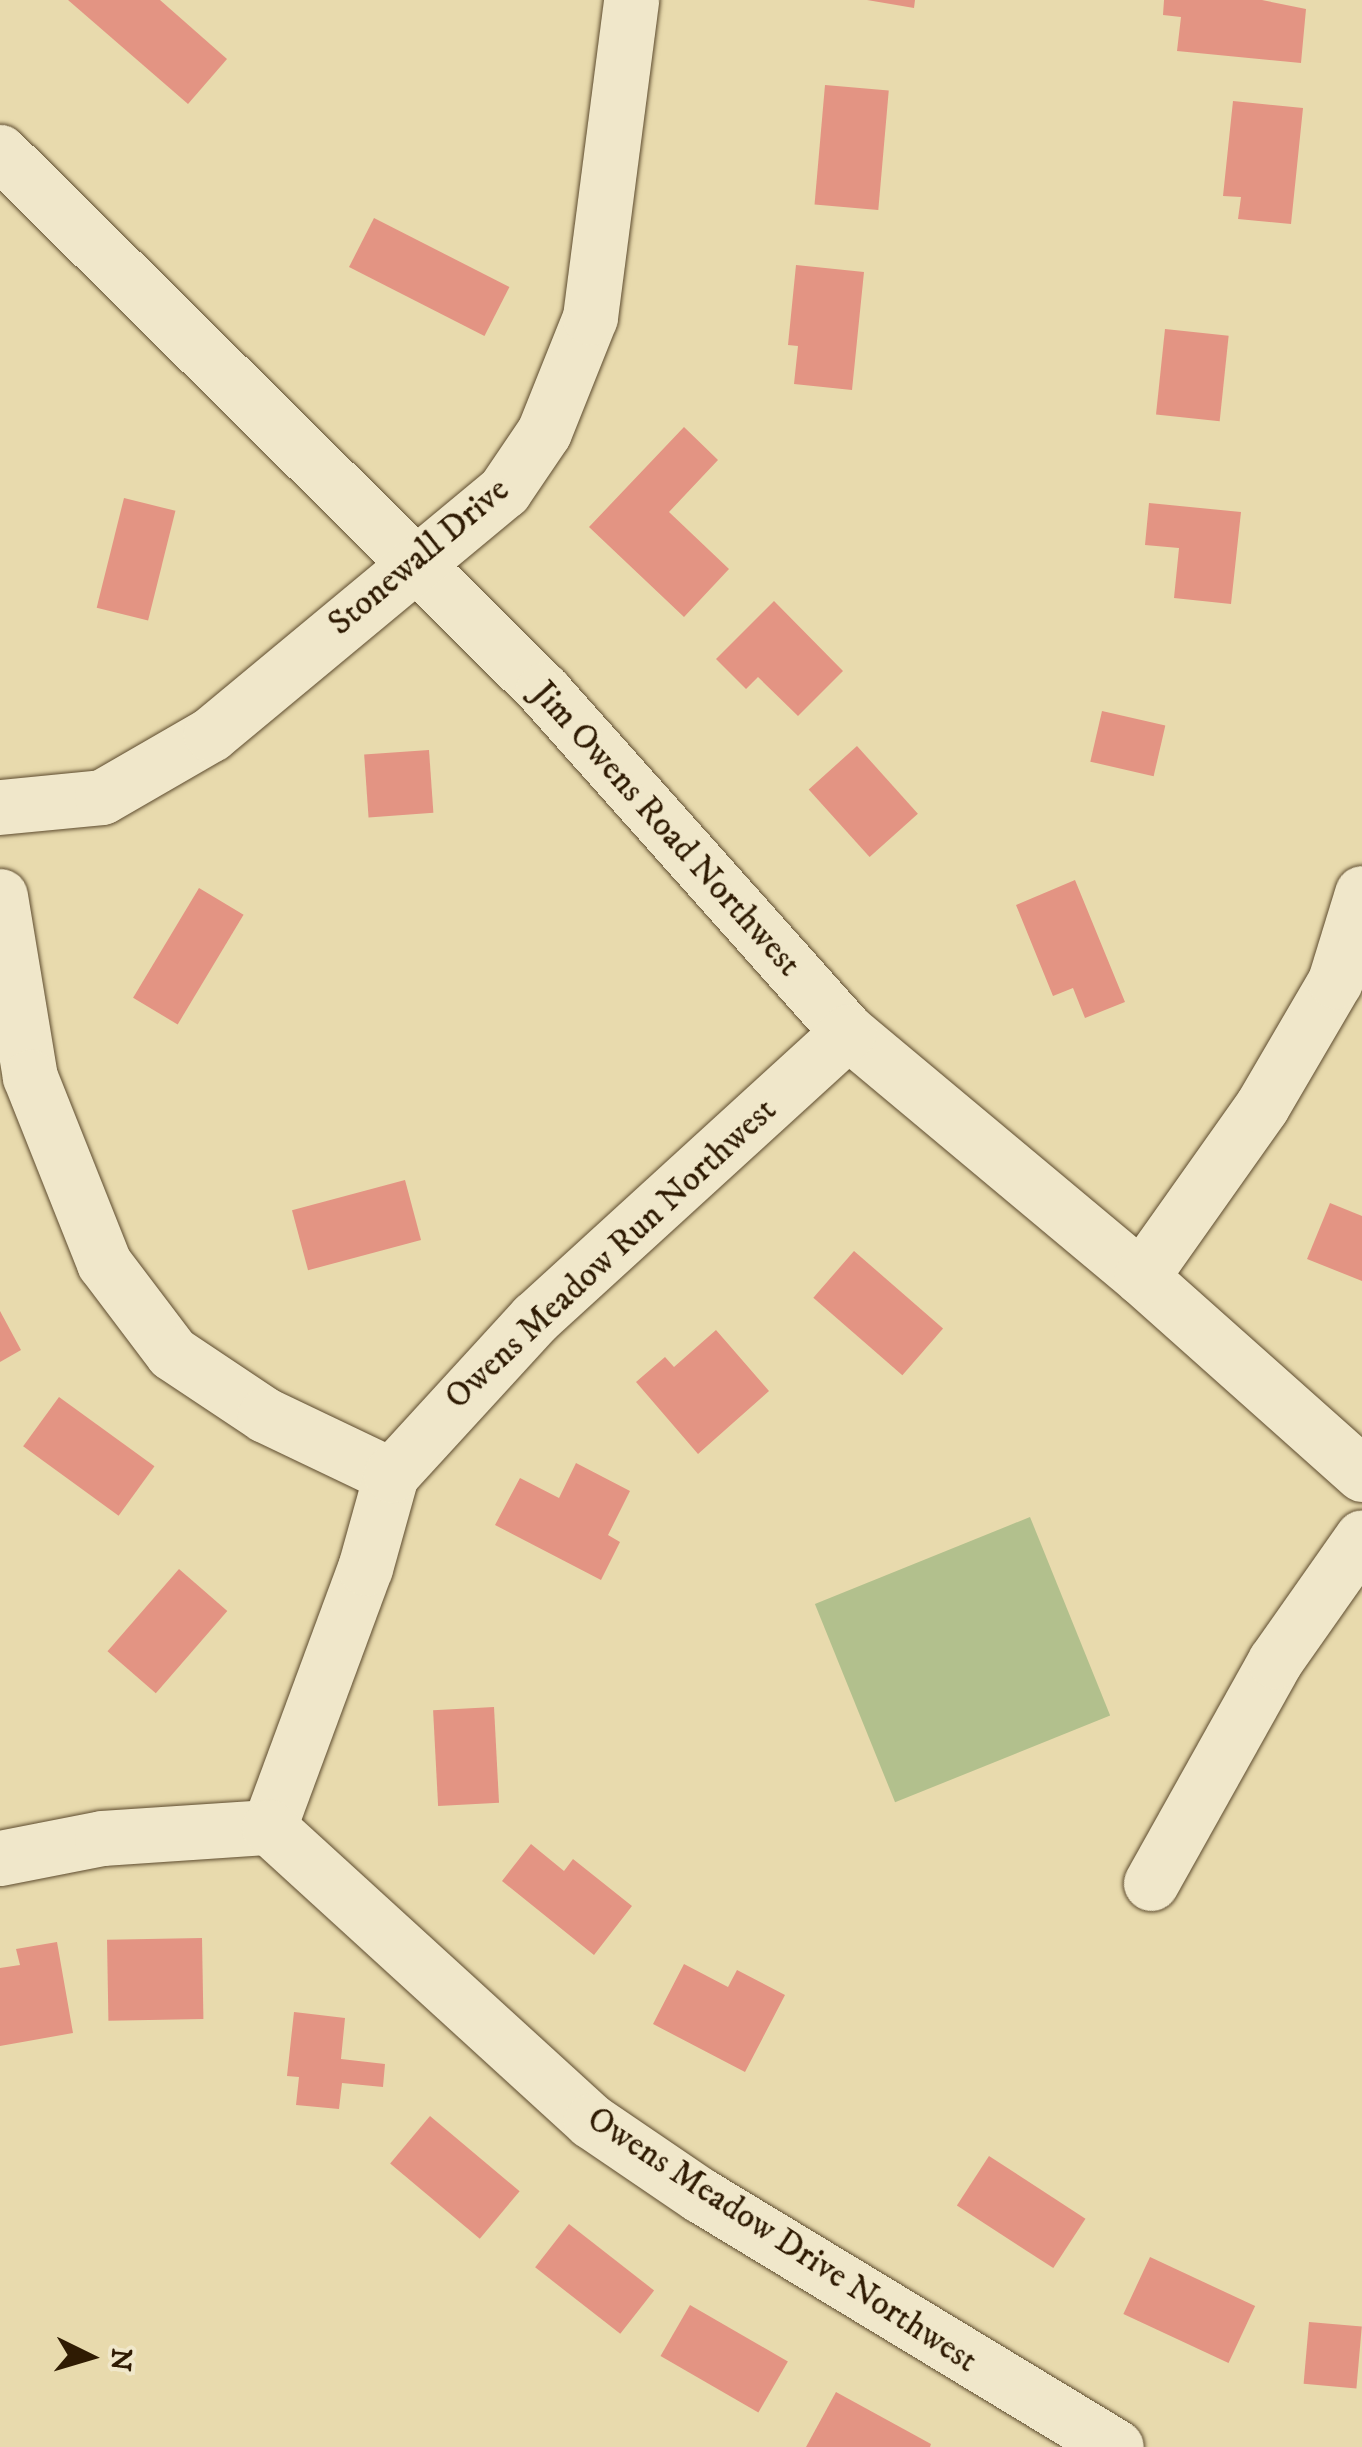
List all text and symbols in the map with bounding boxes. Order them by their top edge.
street label: Stonewall Drive [320,469,518,645]
street label: Jim Owens Road Northwest [523,673,809,985]
street label: Owens Meadow Run Northwest [437,1090,785,1418]
street label: Owens Meadow Drive Northwest [579,2098,985,2382]
north arrow [40,2307,140,2407]
text: N [102,2347,139,2373]

